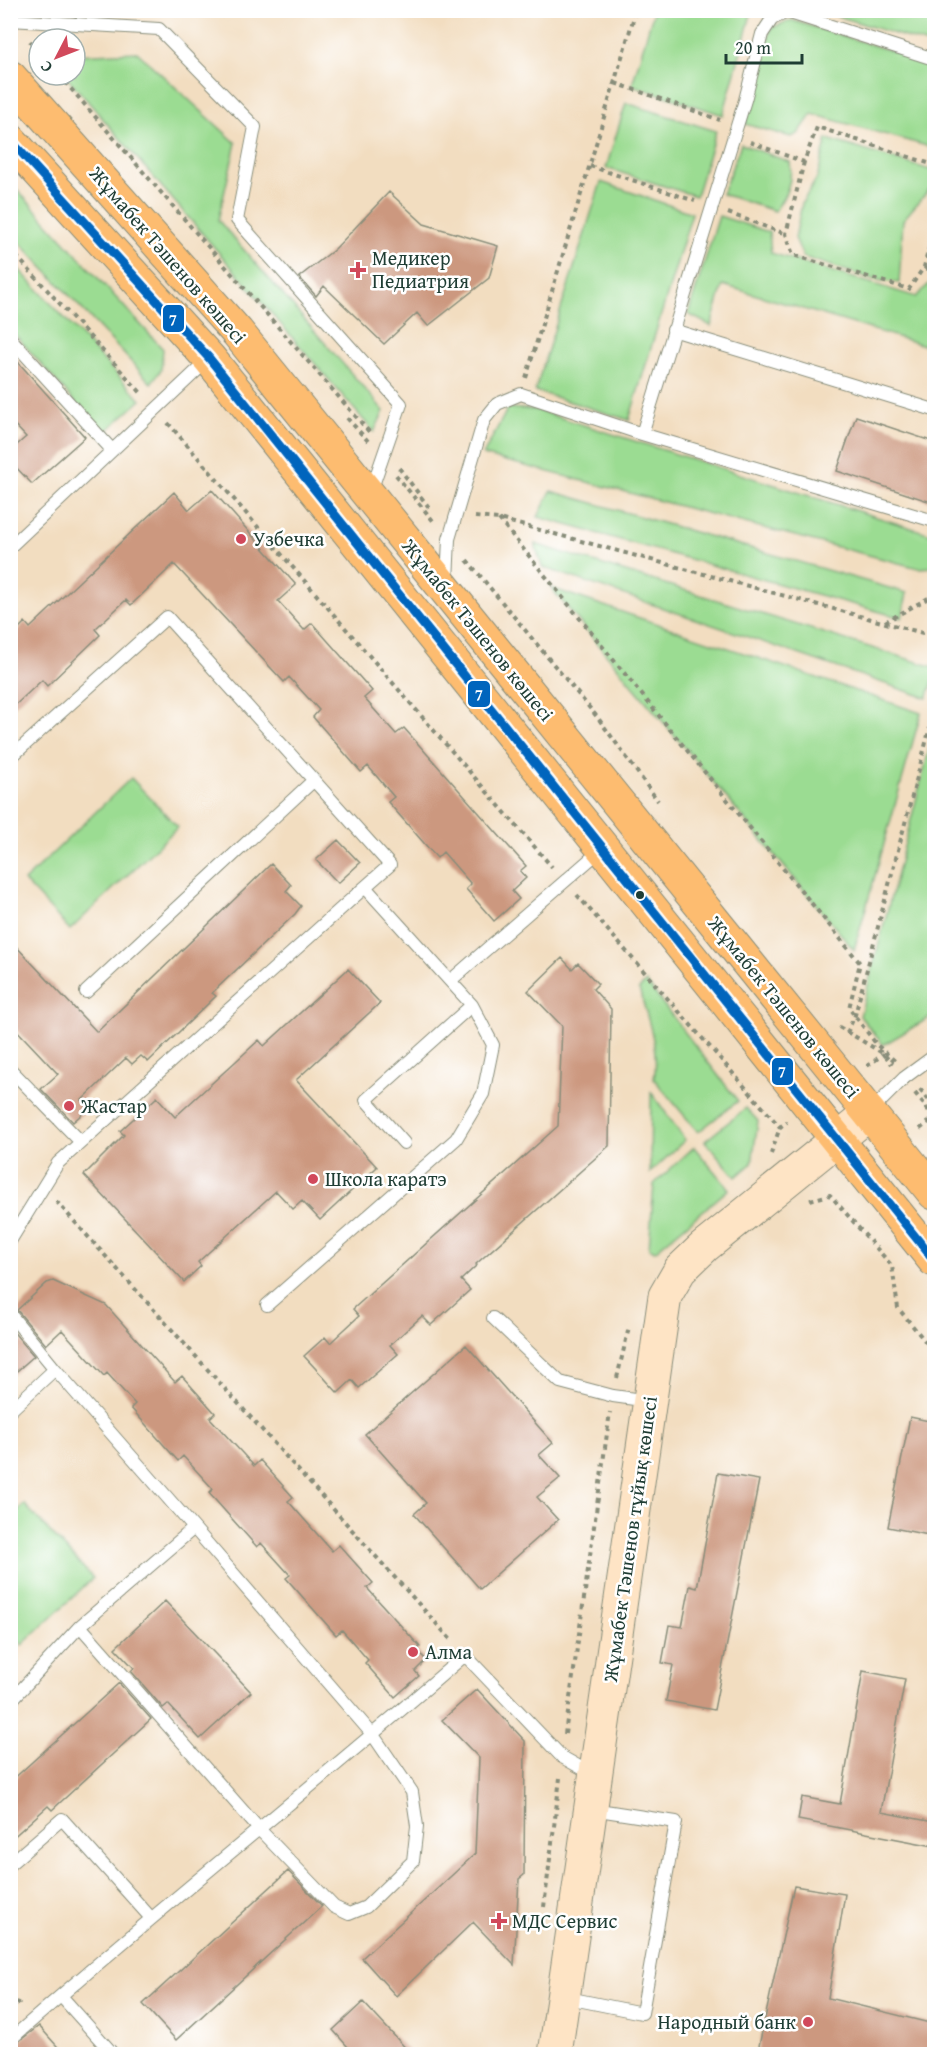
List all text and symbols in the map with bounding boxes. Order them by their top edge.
north arrow [27,27,87,87]
scale bar [726,27,802,65]
text: 20 m [735,34,771,61]
text: С [34,56,58,78]
street label: Жұмабек Тәшенов көшесі [82,159,254,350]
place label: Медикер Педиатрия [372,243,469,295]
marker: Медикер Педиатрия [349,261,367,279]
line badge: 7 [162,304,185,333]
text: 7 [169,307,177,331]
place label: Узбечка [253,524,325,553]
street label: Жұмабек Тәшенов көшесі [395,531,561,727]
marker: Узбечка [234,532,248,546]
line badge: 7 [467,680,491,708]
text: 7 [475,682,483,706]
unlabelled marker [634,889,646,901]
street label: Жұмабек Тәшенов көшесі [701,908,867,1104]
line badge: 7 [771,1057,794,1086]
text: 7 [778,1059,786,1083]
place label: Жастар [80,1091,147,1120]
marker: Жастар [62,1099,76,1113]
place label: Школа каратэ [325,1164,447,1193]
marker: Школа каратэ [306,1172,320,1186]
street label: Жұмабек Тәшенов тұйық көшесі [595,1394,664,1685]
place label: Алма [425,1637,472,1666]
marker: Алма [406,1645,420,1659]
place label: МДС Сервис [512,1906,617,1935]
marker: МДС Сервис [490,1912,508,1930]
place label: Народный банк [658,2007,797,2036]
marker: Народный банк [801,2015,815,2029]

